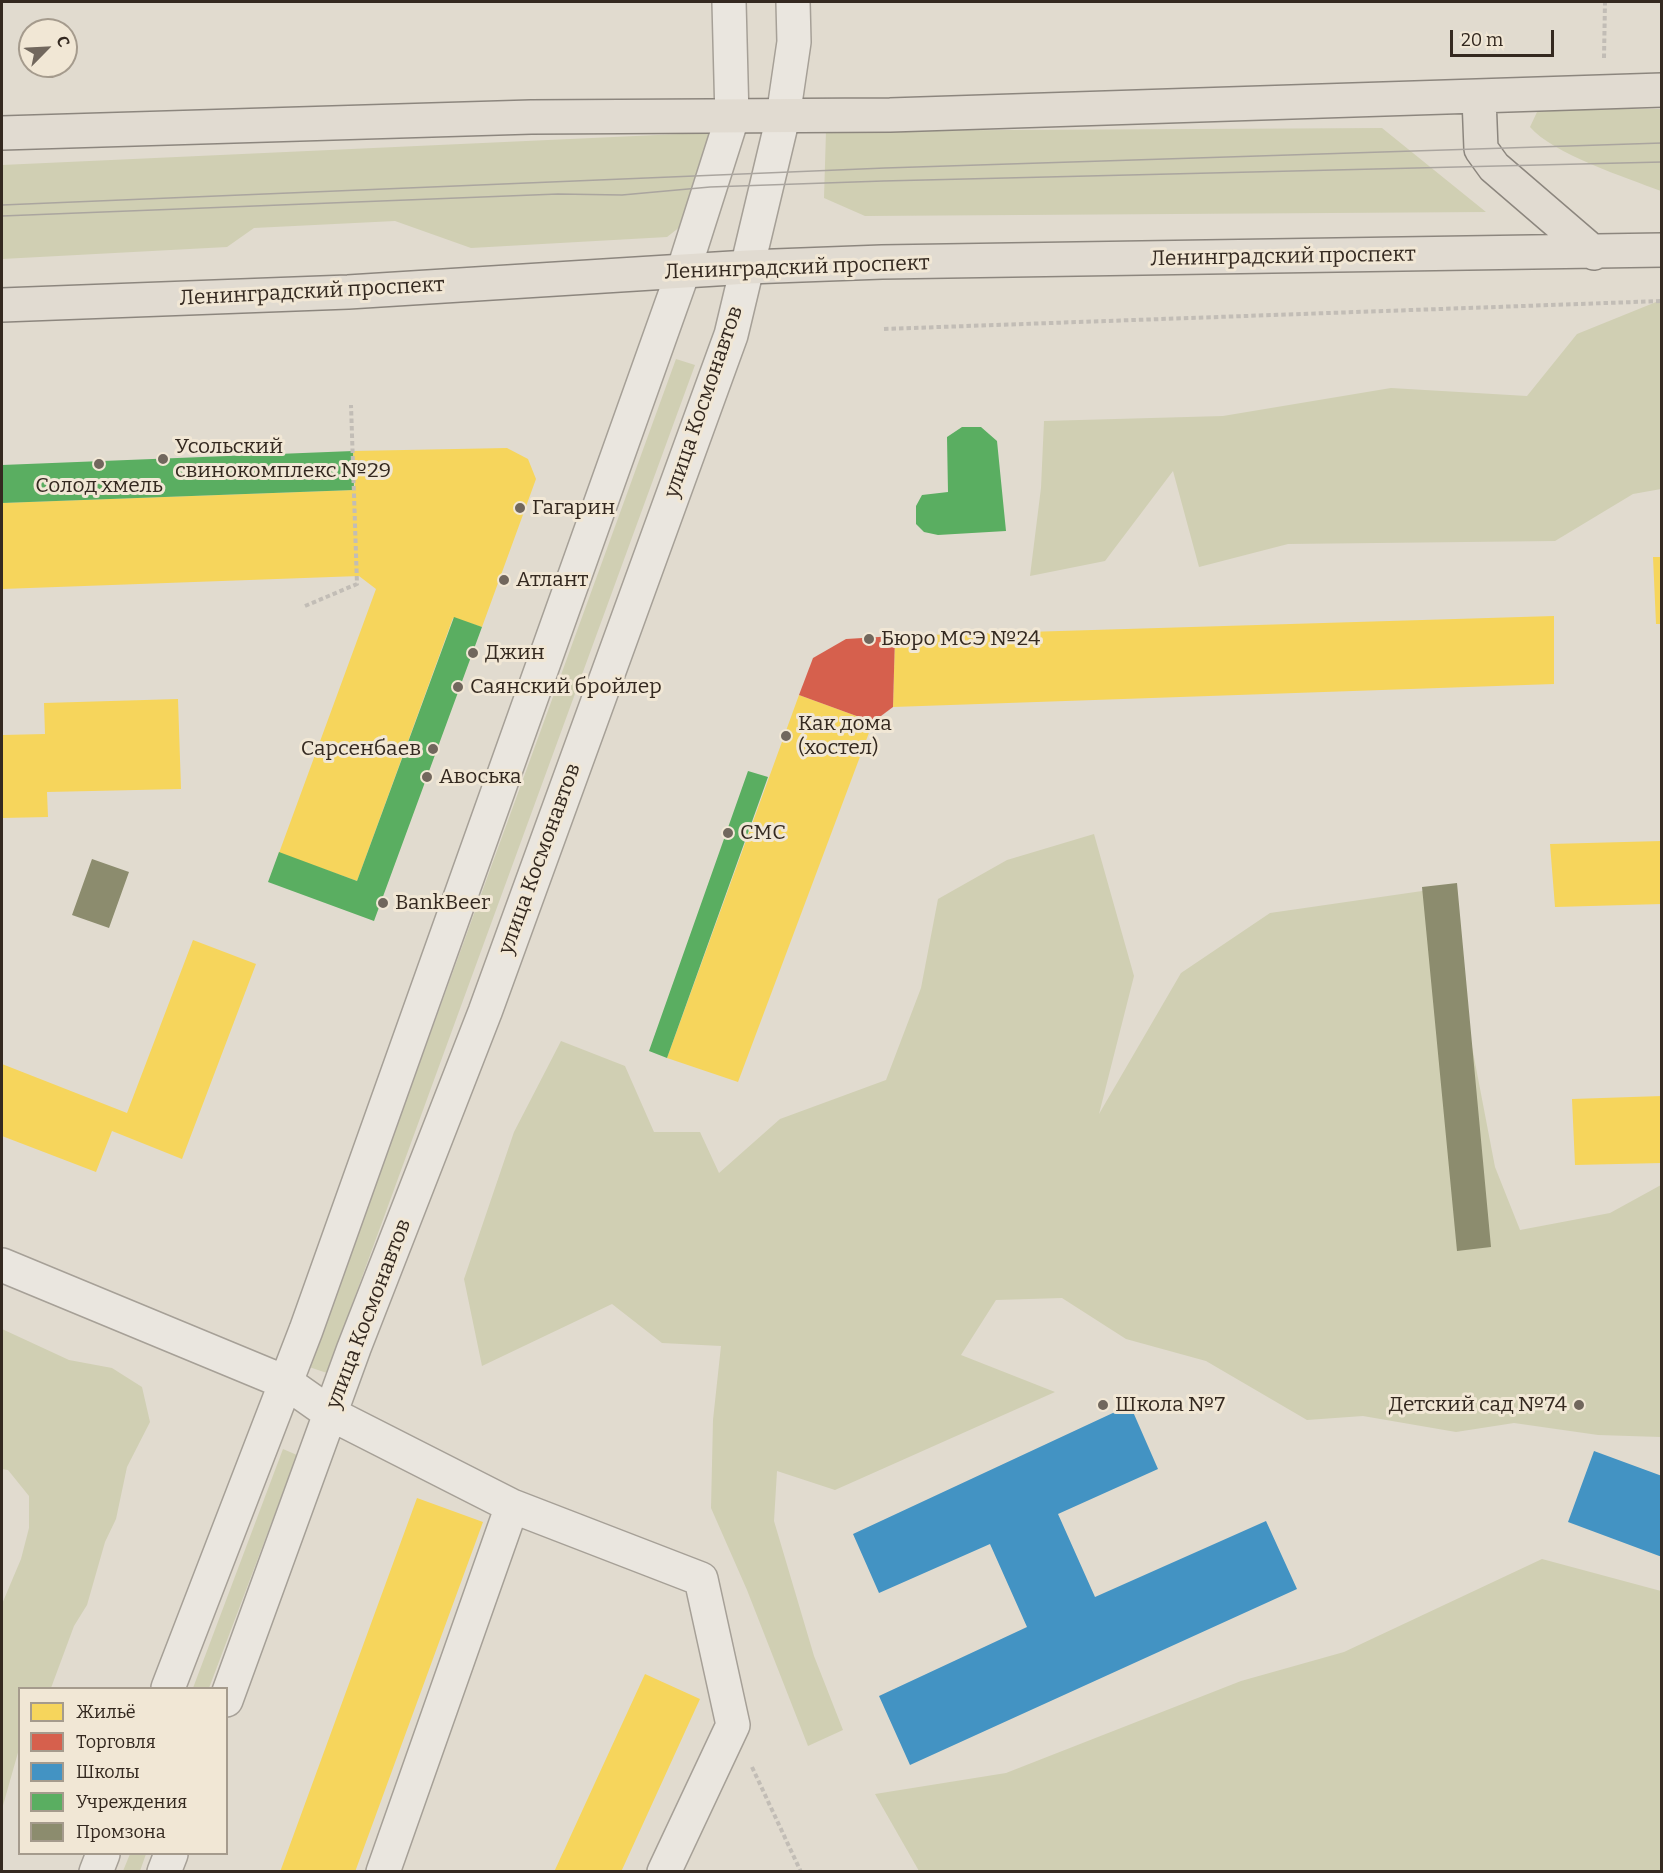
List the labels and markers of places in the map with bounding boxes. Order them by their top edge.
place label: Усольский свинокомплекс №29 [175,434,391,484]
marker: Усольский свинокомплекс №29 [156,452,170,466]
marker: Солод хмель [92,457,106,471]
place label: Солод хмель [35,473,163,499]
place label: Гагарин [532,495,615,521]
marker: Гагарин [513,501,527,515]
place label: Атлант [516,567,588,593]
marker: Атлант [497,573,511,587]
place label: Бюро МСЭ №24 [881,626,1040,652]
marker: Бюро МСЭ №24 [862,632,876,646]
place label: Джин [485,640,545,666]
marker: Джин [466,646,480,660]
place label: Саянский бройлер [470,674,662,700]
marker: Саянский бройлер [451,680,465,694]
place label: Как дома (хостел) [798,711,892,761]
marker: Как дома (хостел) [779,729,793,743]
place label: Сарсенбаев [301,736,421,762]
marker: Сарсенбаев [426,742,440,756]
place label: Авоська [439,764,521,790]
marker: Авоська [420,770,434,784]
place label: СМС [740,820,786,846]
marker: СМС [721,826,735,840]
place label: BankBeer [395,890,490,916]
marker: BankBeer [376,896,390,910]
place label: Школа №7 [1115,1392,1225,1418]
place label: Детский сад №74 [1389,1392,1567,1418]
marker: Школа №7 [1096,1398,1110,1412]
marker: Детский сад №74 [1572,1398,1586,1412]

